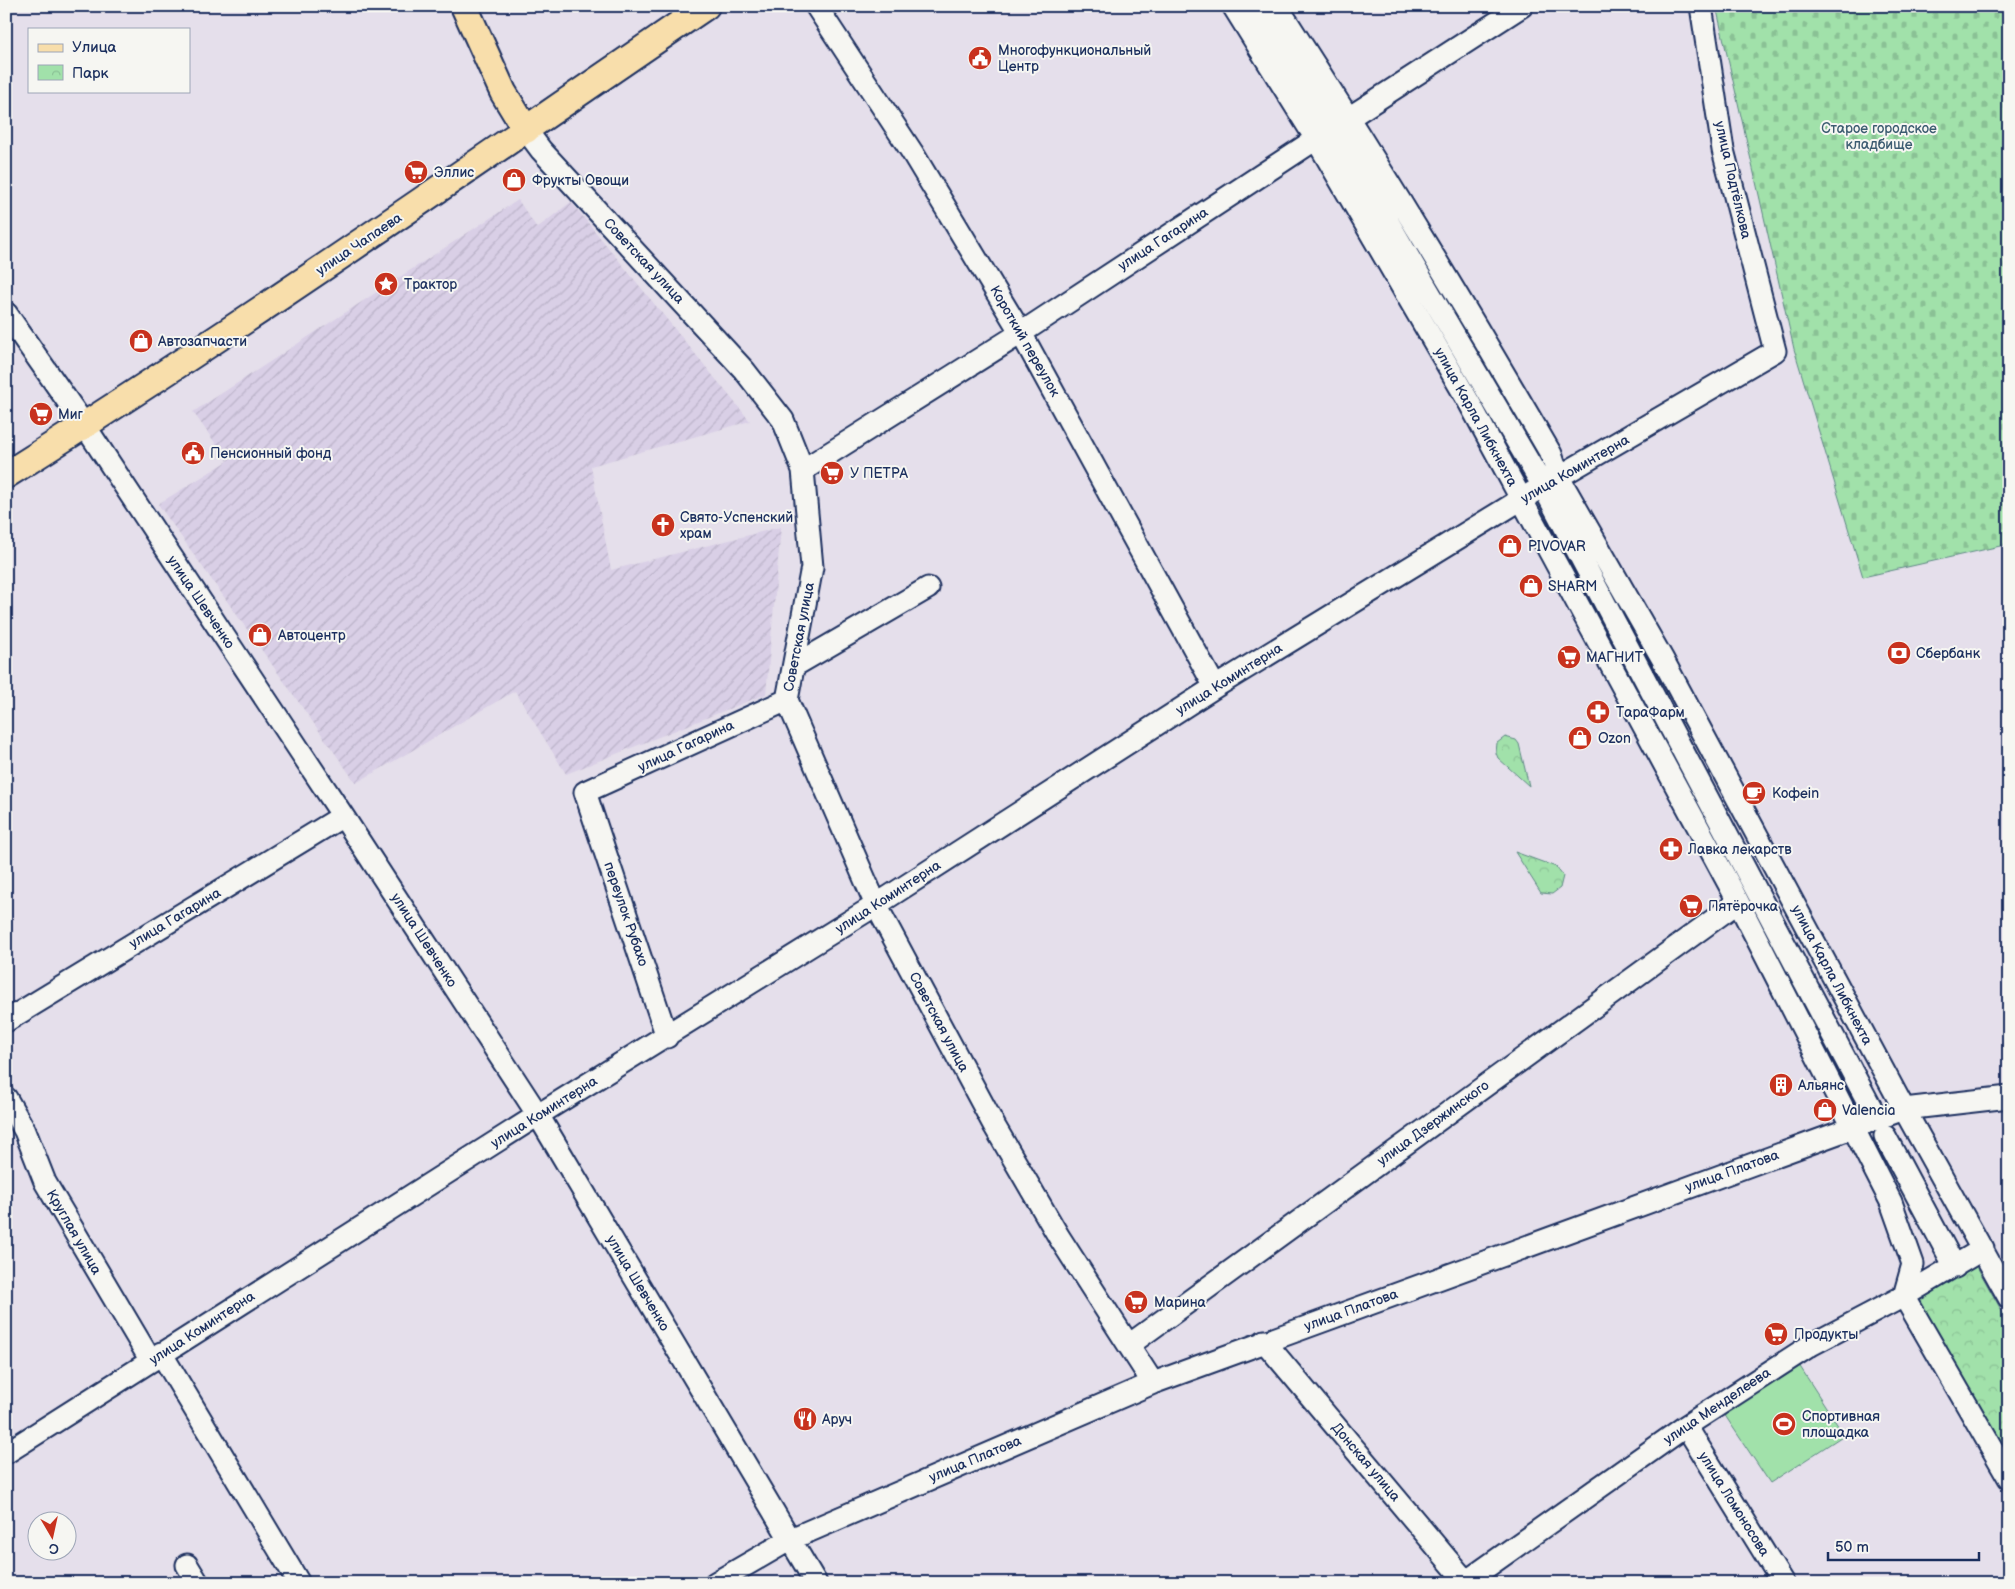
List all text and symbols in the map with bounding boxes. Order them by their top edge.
legend [28,28,190,92]
text: Улица [72,38,117,57]
place label: Многофункциональный Центр [998,42,1151,75]
public building icon: Многофункциональный Центр [967,45,993,71]
text: Парк [72,64,109,83]
street label: улица Подтёлкова [1711,119,1755,241]
park label: Старое городское кладбище [1821,120,1937,153]
supermarket icon: Эллис [403,159,429,185]
place label: Эллис [434,164,474,181]
shop icon: Фрукты Овощи [501,167,527,193]
place label: Фрукты Овощи [532,172,629,189]
street label: улица Гагарина [1115,203,1212,274]
street label: улица Чапаева [313,209,406,279]
street label: Советская улица [600,215,688,308]
place icon: Трактор [373,271,399,297]
place label: Трактор [404,276,457,293]
street label: Короткий переулок [986,282,1064,400]
shop icon: Автозапчасти [128,328,154,354]
place label: Автозапчасти [157,333,247,350]
street label: улица Карла Либкнехта [1431,345,1522,490]
supermarket icon: Миг [28,401,54,427]
place label: Миг [58,406,84,423]
street label: улица Коминтерна [1518,431,1633,507]
public building icon: Пенсионный фонд [180,440,206,466]
place label: Пенсионный фонд [210,445,332,462]
supermarket icon: У ПЕТРА [819,460,845,486]
place label: У ПЕТРА [850,465,909,482]
place label: Свято-Успенский храм [680,509,793,542]
church icon: Свято-Успенский храм [650,512,676,538]
shop icon: PIVOVAR [1497,533,1523,559]
place label: PIVOVAR [1528,538,1586,555]
street label: улица Шевченко [164,552,238,652]
shop icon: SHARM [1518,573,1544,599]
place label: SHARM [1548,578,1597,595]
street label: Советская улица [780,580,818,693]
shop icon: Автоцентр [247,622,273,648]
place label: Автоцентр [277,627,346,644]
street label: улица Коминтерна [1173,639,1286,719]
bank icon: Сбербанк [1886,640,1912,666]
supermarket icon: МАГНИТ [1556,644,1582,670]
place label: Сбербанк [1916,645,1981,662]
place label: МАГНИТ [1586,649,1644,666]
pharmacy icon: ТараФарм [1585,699,1611,725]
place label: ТараФарм [1616,704,1685,721]
street label: улица Гагарина [635,716,737,776]
shop icon: Ozon [1567,725,1593,751]
place label: Ozon [1598,730,1631,747]
cafe icon: Кофеin [1741,780,1767,806]
place label: Кофеin [1772,785,1819,802]
pharmacy icon: Лавка лекарств [1658,836,1684,862]
place label: Лавка лекарств [1687,841,1792,858]
street label: улица Коминтерна [832,856,944,937]
street label: переулок Рубахо [600,860,652,968]
street label: улица Гагарина [126,884,224,952]
street label: улица Шевченко [387,890,461,990]
supermarket icon: Пятёрочка [1678,893,1704,919]
place label: Пятёрочка [1708,898,1779,915]
street label: улица Карла Либкнехта [1788,902,1876,1048]
street label: Советская улица [905,969,973,1076]
street label: улица Коминтерна [488,1072,601,1152]
building icon: Альянс [1768,1072,1794,1098]
street label: улица Дзержинского [1374,1077,1492,1169]
place label: Альянс [1797,1077,1844,1094]
shop icon: Valencia [1812,1097,1838,1123]
place label: Valencia [1842,1102,1895,1119]
street label: улица Платова [1683,1146,1782,1196]
street label: Круглая улица [43,1186,106,1278]
street label: улица Шевченко [603,1232,673,1334]
street label: улица Платова [1302,1285,1401,1335]
street label: улица Коминтерна [146,1287,258,1368]
supermarket icon: Марина [1123,1289,1149,1315]
place label: Марина [1154,1294,1207,1311]
supermarket icon: Продукты [1763,1321,1789,1347]
place label: Продукты [1794,1326,1858,1343]
street label: улица Менделеева [1660,1363,1774,1448]
restaurant icon: Аруч [792,1406,818,1432]
place label: Спортивная площадка [1802,1408,1880,1441]
place label: Аруч [821,1411,852,1428]
sports icon: Спортивная площадка [1771,1411,1797,1437]
street label: Донская улица [1328,1419,1404,1505]
street label: улица Платова [926,1432,1024,1486]
street label: улица Ломоносова [1695,1448,1773,1560]
north arrow [28,1512,78,1562]
scale bar [1828,1529,1979,1561]
text: 50 m [1835,1538,1869,1557]
text: С [48,1539,60,1558]

